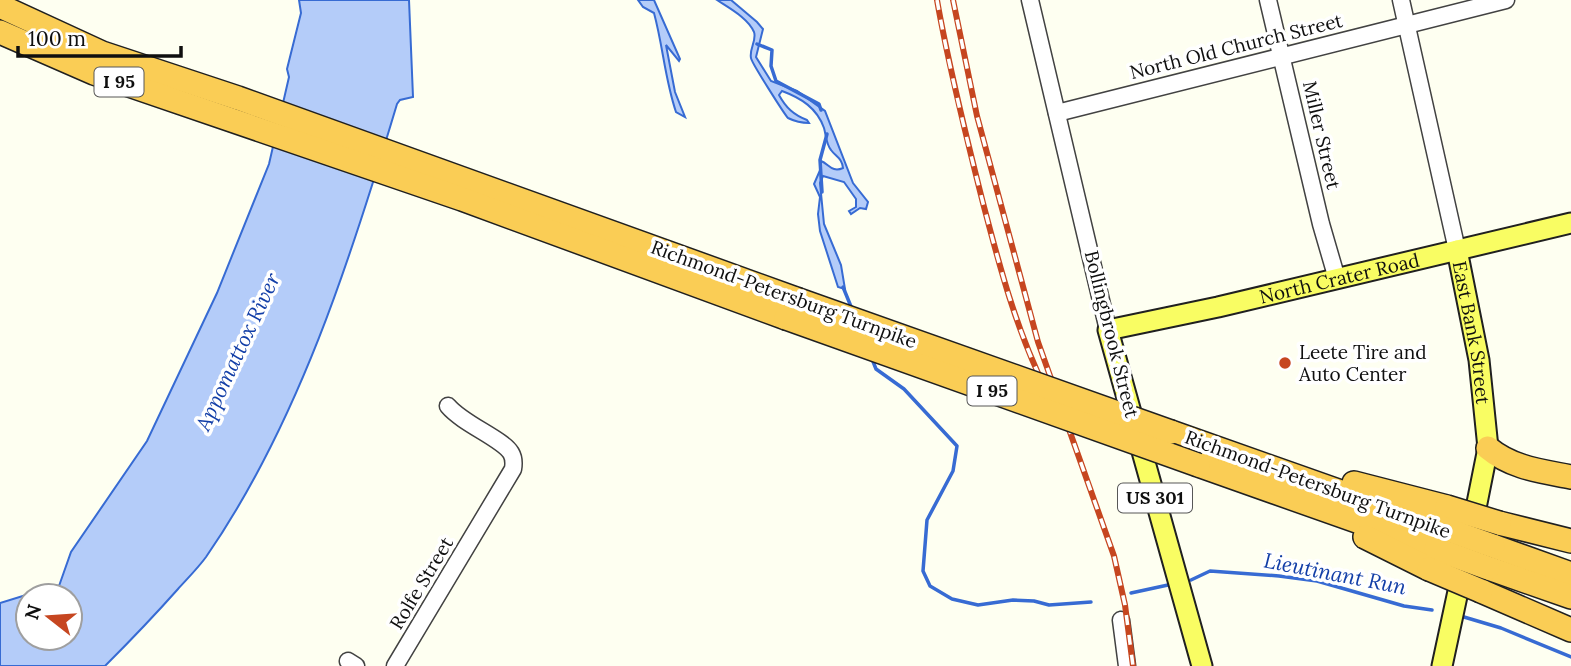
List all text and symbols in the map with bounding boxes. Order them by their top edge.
street label: North Old Church Street [1127,8,1346,84]
scale bar [18,14,180,58]
text: 100 m [28,25,86,52]
road number: I 95 [94,68,144,96]
street label: Miller Street [1298,78,1346,192]
street label: Richmond-Petersburg Turnpike [648,235,920,353]
street label: Bollingbrook Street [1080,248,1145,421]
street label: North Crater Road [1257,248,1422,309]
street label: East Bank Street [1447,259,1496,406]
water label: Appomattox River [189,268,286,436]
place label: Leete Tire and Auto Center [1298,340,1427,386]
marker: Leete Tire and Auto Center [1277,355,1293,371]
road number: I 95 [968,376,1016,405]
street label: Richmond-Petersburg Turnpike [1182,425,1454,543]
road number: US 301 [1118,484,1192,512]
street label: Rolfe Street [384,532,458,634]
water label: Lieutinant Run [1262,546,1409,601]
north arrow [14,582,84,652]
text: N [19,601,46,623]

